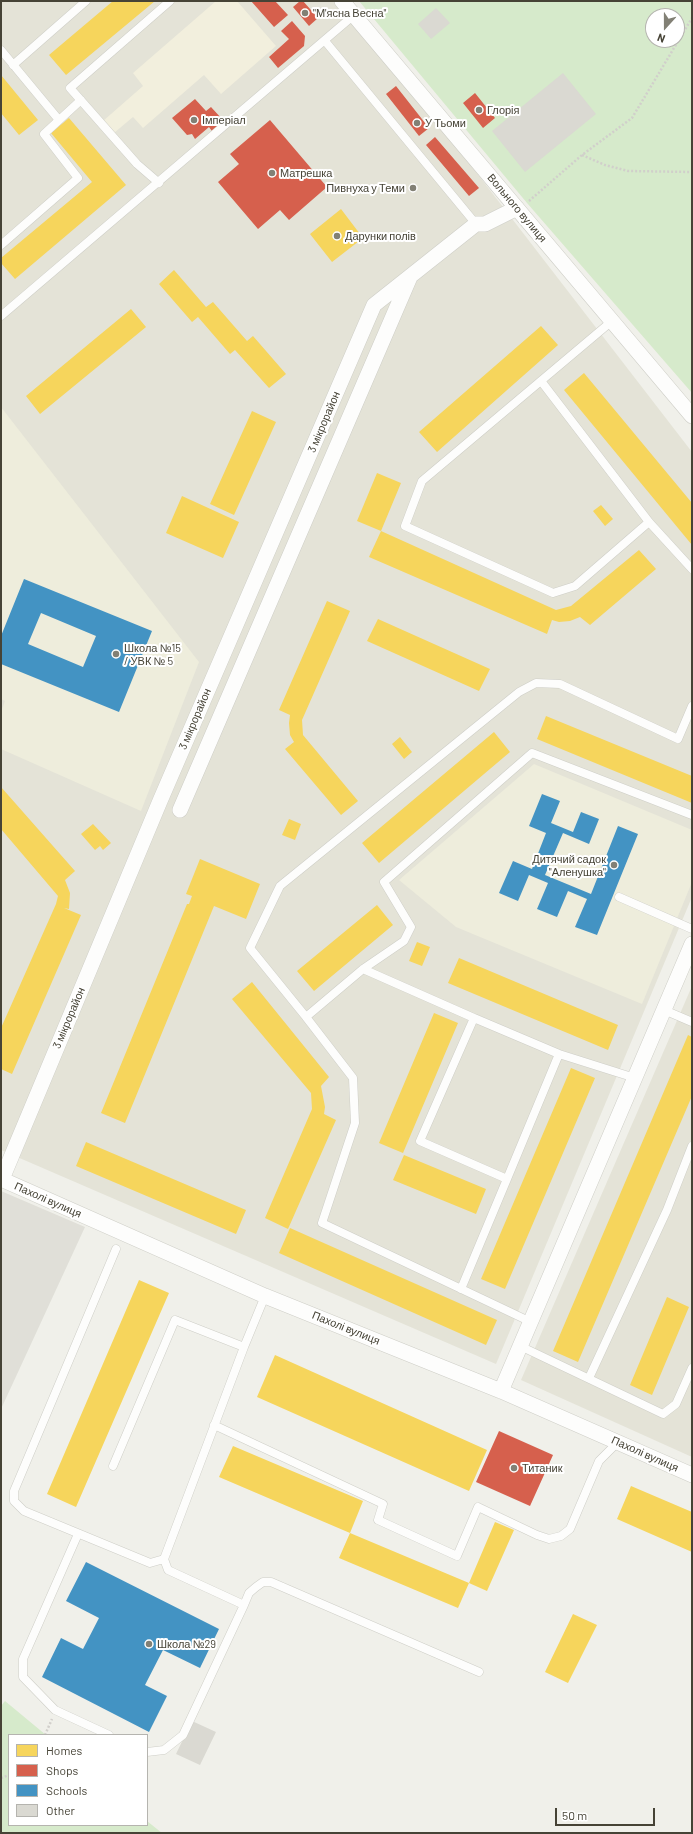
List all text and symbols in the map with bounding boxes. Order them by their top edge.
place label: "М'ясна Весна" [313,6,386,20]
marker: "М'ясна Весна" [300,8,310,18]
north arrow [645,8,685,48]
text: N [655,31,667,46]
place label: Глорія [487,103,520,117]
marker: Глорія [474,105,484,115]
place label: Імперіал [202,113,246,127]
marker: Імперіал [189,115,199,125]
place label: У Тьоми [425,116,466,130]
marker: У Тьоми [412,118,422,128]
place label: Матрешка [280,166,332,180]
marker: Матрешка [267,168,277,178]
street label: Вольного вулиця [485,171,549,245]
place label: Пивнуха у Теми [326,181,405,195]
marker: Пивнуха у Теми [408,183,418,193]
place label: Дарунки полів [345,229,416,243]
marker: Дарунки полів [332,231,342,241]
street label: 3 мікрорайон [305,389,343,455]
place label: Школа №15 / УВК № 5 [124,641,181,667]
marker: Школа №15 / УВК № 5 [111,649,121,659]
street label: 3 мікрорайон [176,686,214,752]
place label: Дитячий садок "Аленушка" [532,852,606,878]
marker: Дитячий садок "Аленушка" [609,860,619,870]
street label: 3 мікрорайон [50,985,88,1051]
street label: Пахолі вулиця [12,1179,84,1221]
street label: Пахолі вулиця [310,1308,382,1348]
street label: Пахолі вулиця [609,1433,681,1475]
place label: Титаник [522,1461,562,1475]
marker: Титаник [509,1463,519,1473]
place label: Школа №29 [157,1637,216,1651]
marker: Школа №29 [144,1639,154,1649]
legend [8,1734,148,1826]
text: Homes [46,1743,82,1757]
text: Shops [46,1763,78,1777]
text: Schools [46,1783,87,1797]
scale bar [557,1800,657,1826]
text: Other [46,1803,75,1817]
text: 50 m [562,1808,587,1822]

